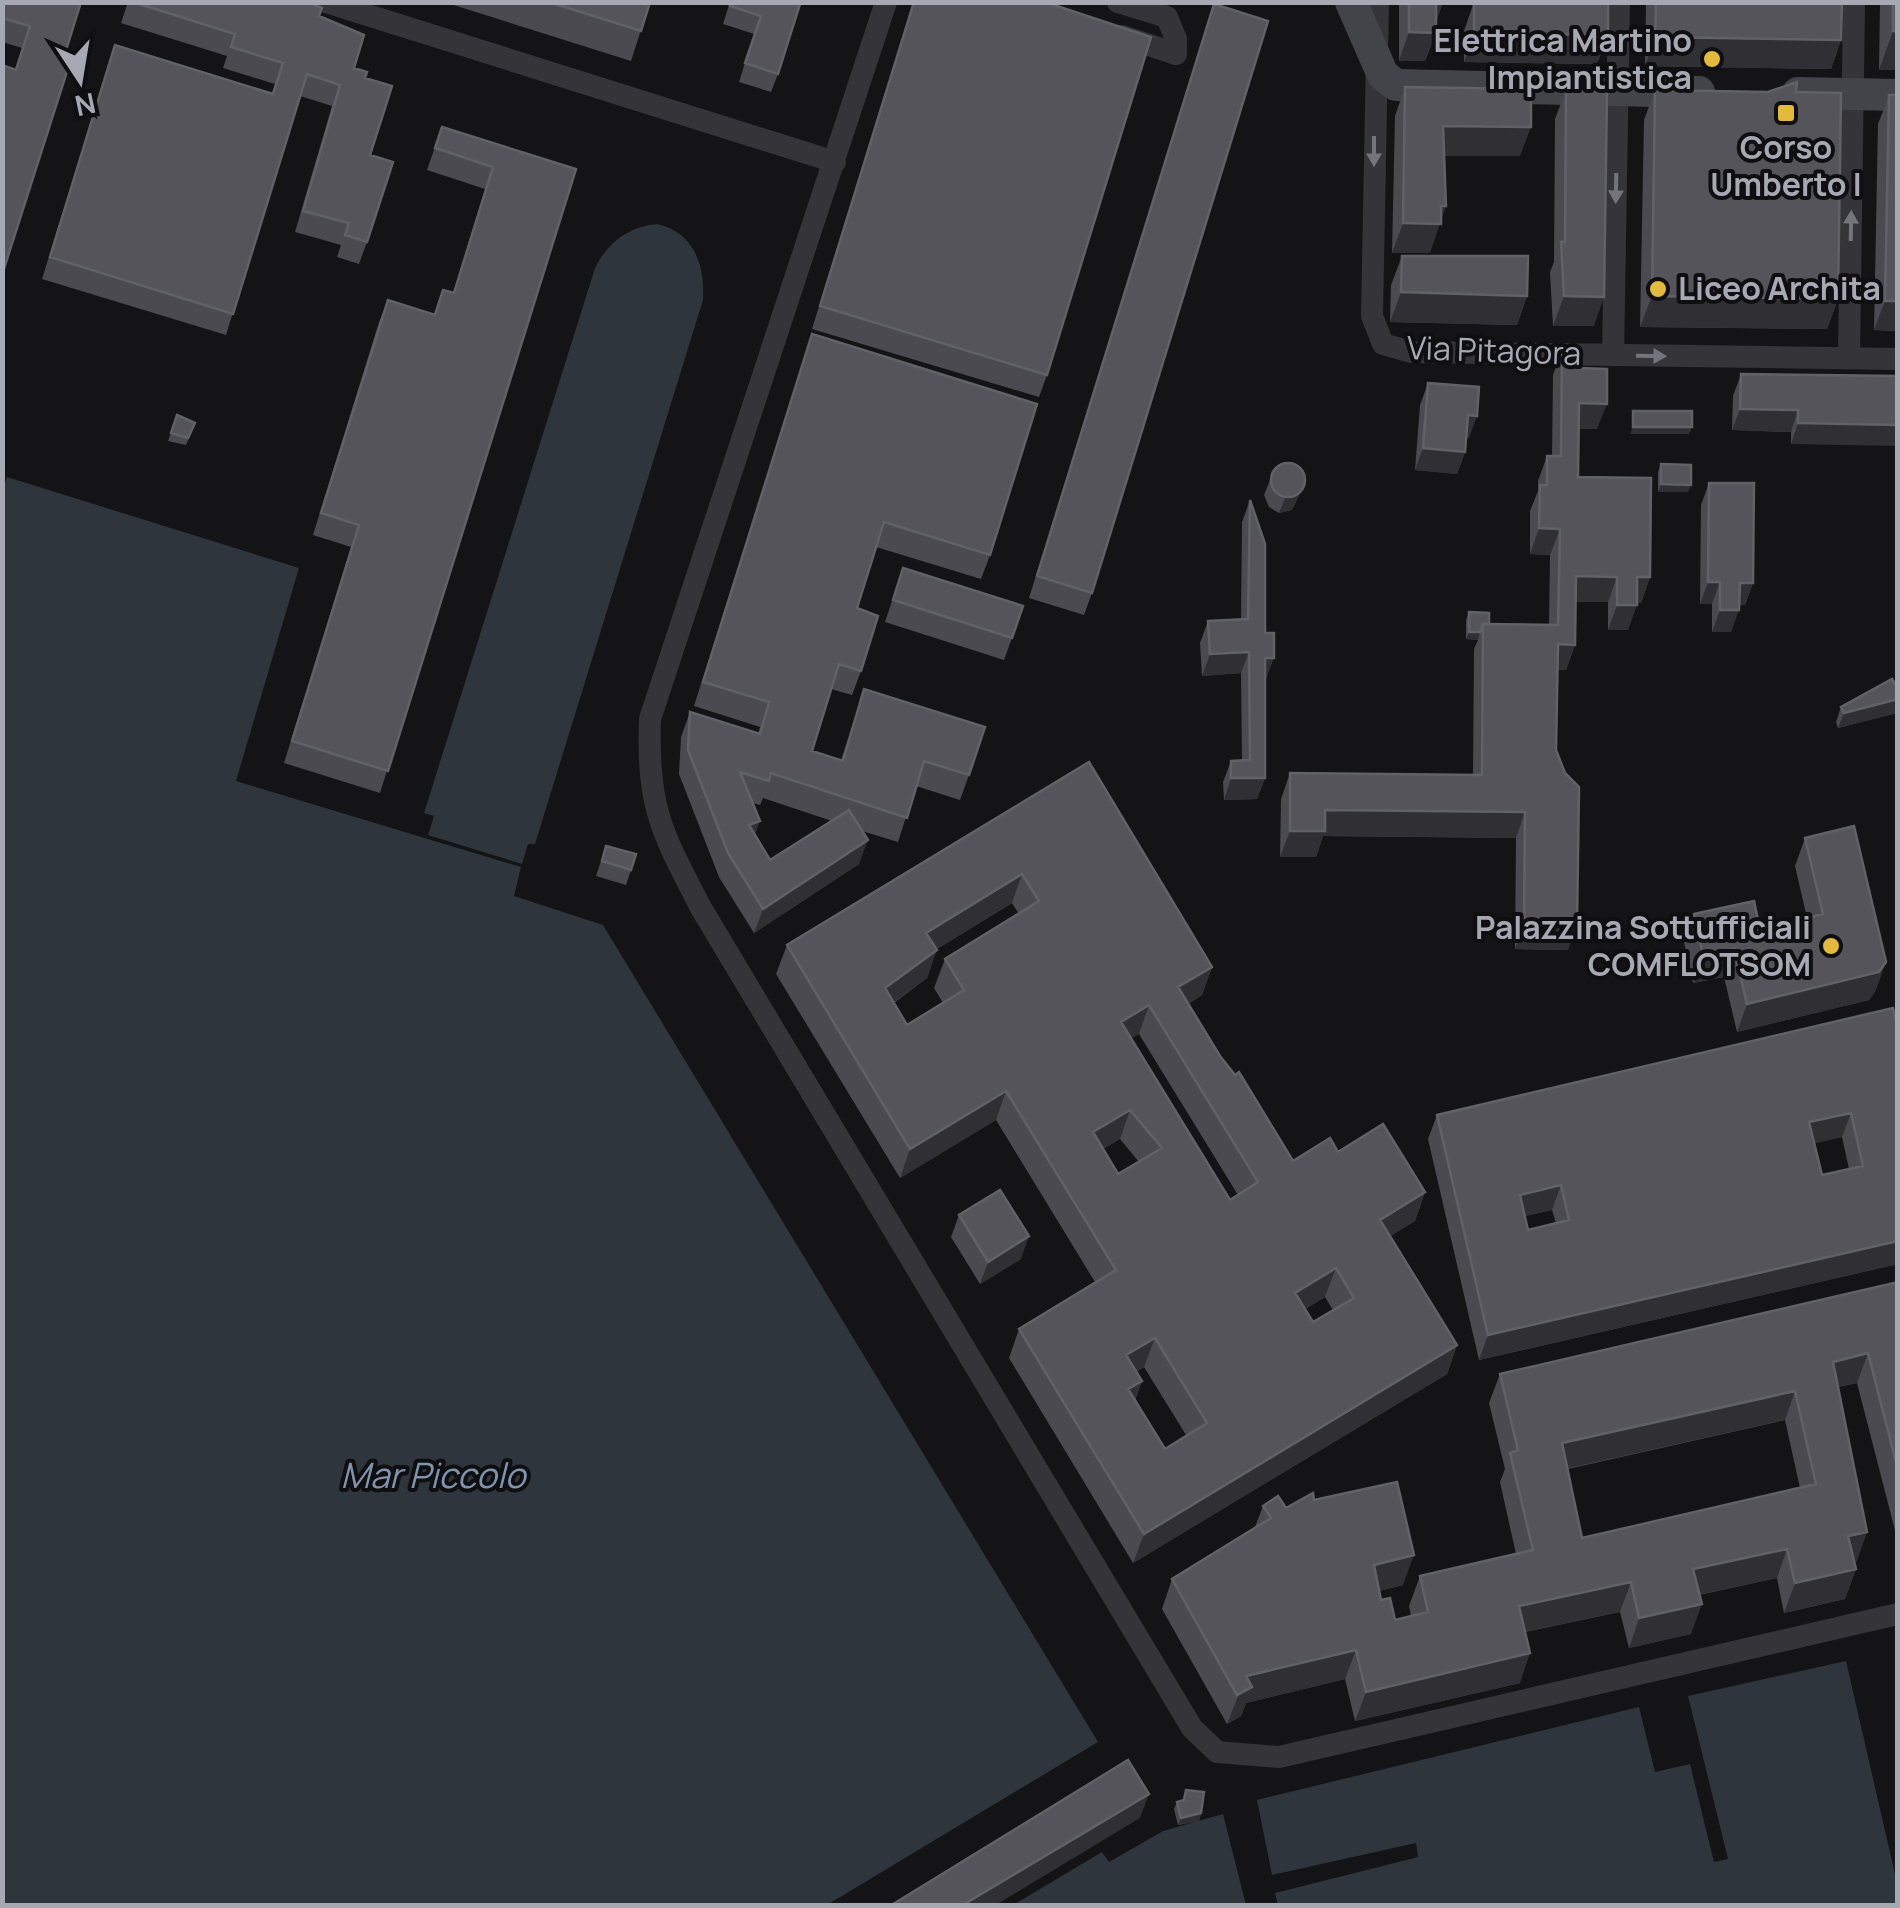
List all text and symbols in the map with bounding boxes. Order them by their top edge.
place label: Elettrica Martino Impiantistica [1434,18,1692,99]
north arrow [30,30,130,130]
marker: Elettrica Martino Impiantistica [1701,48,1723,70]
text: N [72,85,99,126]
marker: Corso Umberto I [1775,102,1797,124]
place label: Corso Umberto I [1710,125,1862,206]
one-way arrow [1365,135,1381,167]
one-way arrow [1608,172,1624,204]
one-way arrow [1843,209,1859,241]
place label: Liceo Archita [1678,266,1881,310]
marker: Liceo Archita [1647,278,1669,300]
street label: Via Pitagora [1406,325,1582,375]
one-way arrow [1636,348,1668,364]
place label: Palazzina Sottufficiali COMFLOTSOM [1475,905,1811,986]
marker: Palazzina Sottufficiali COMFLOTSOM [1820,935,1842,957]
water label: Mar Piccolo [340,1451,528,1499]

